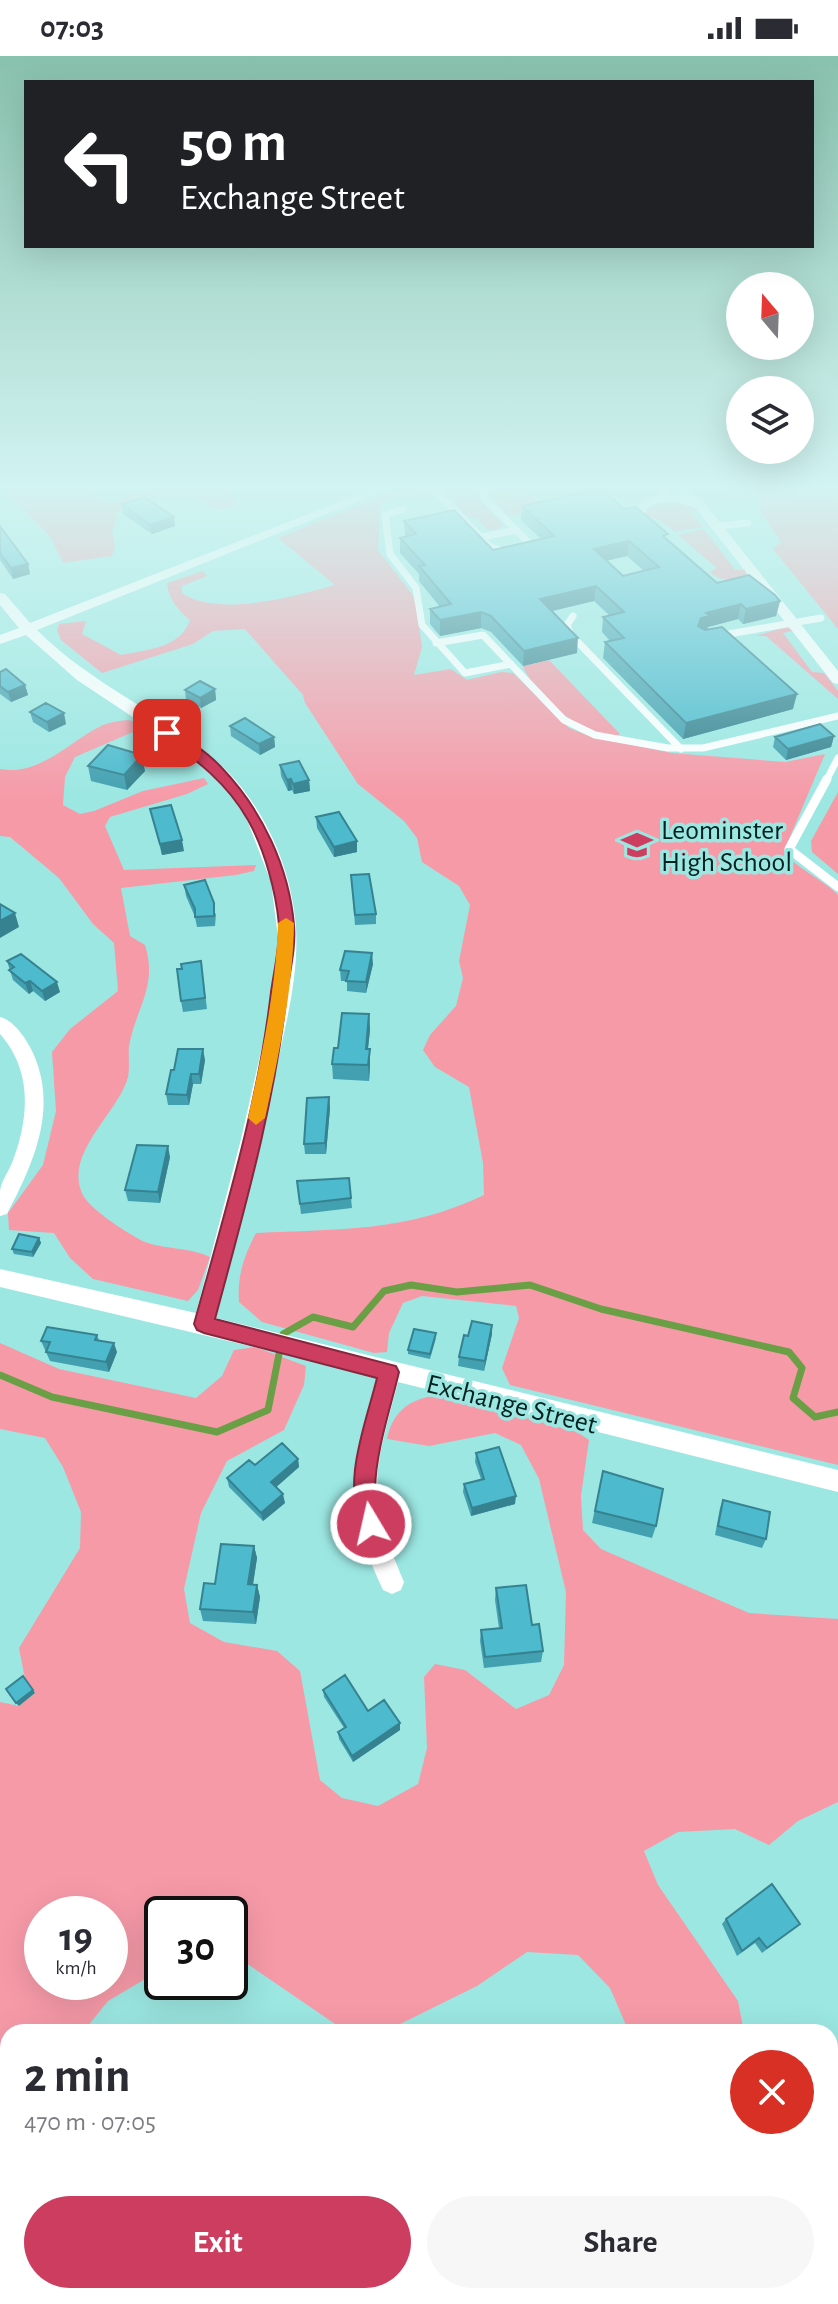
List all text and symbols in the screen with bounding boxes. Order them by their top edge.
text: 07:03 [40,13,104,43]
icon: left [48,112,152,216]
text: 50 m [180,115,287,171]
text: Exchange Street [180,180,405,216]
north arrow [726,272,814,360]
map controls [726,272,814,464]
button: layers [726,376,814,464]
pin [133,699,201,767]
icon: arrive [145,711,189,755]
place label: Leominster High School [661,817,792,877]
school or university icon: Leominster High School [620,828,654,862]
street label: Exchange Street [423,1370,600,1440]
position arrow [329,1482,413,1566]
speed limit sign: 30 [144,1896,248,2000]
text: 19 [59,1918,93,1958]
text: km/h [55,1958,97,1978]
button: close [730,2050,814,2134]
text: 2 min [24,2053,131,2101]
text: 470 m · 07:05 [24,2109,156,2135]
button: Exit [24,2196,411,2288]
button: Share [427,2196,814,2288]

